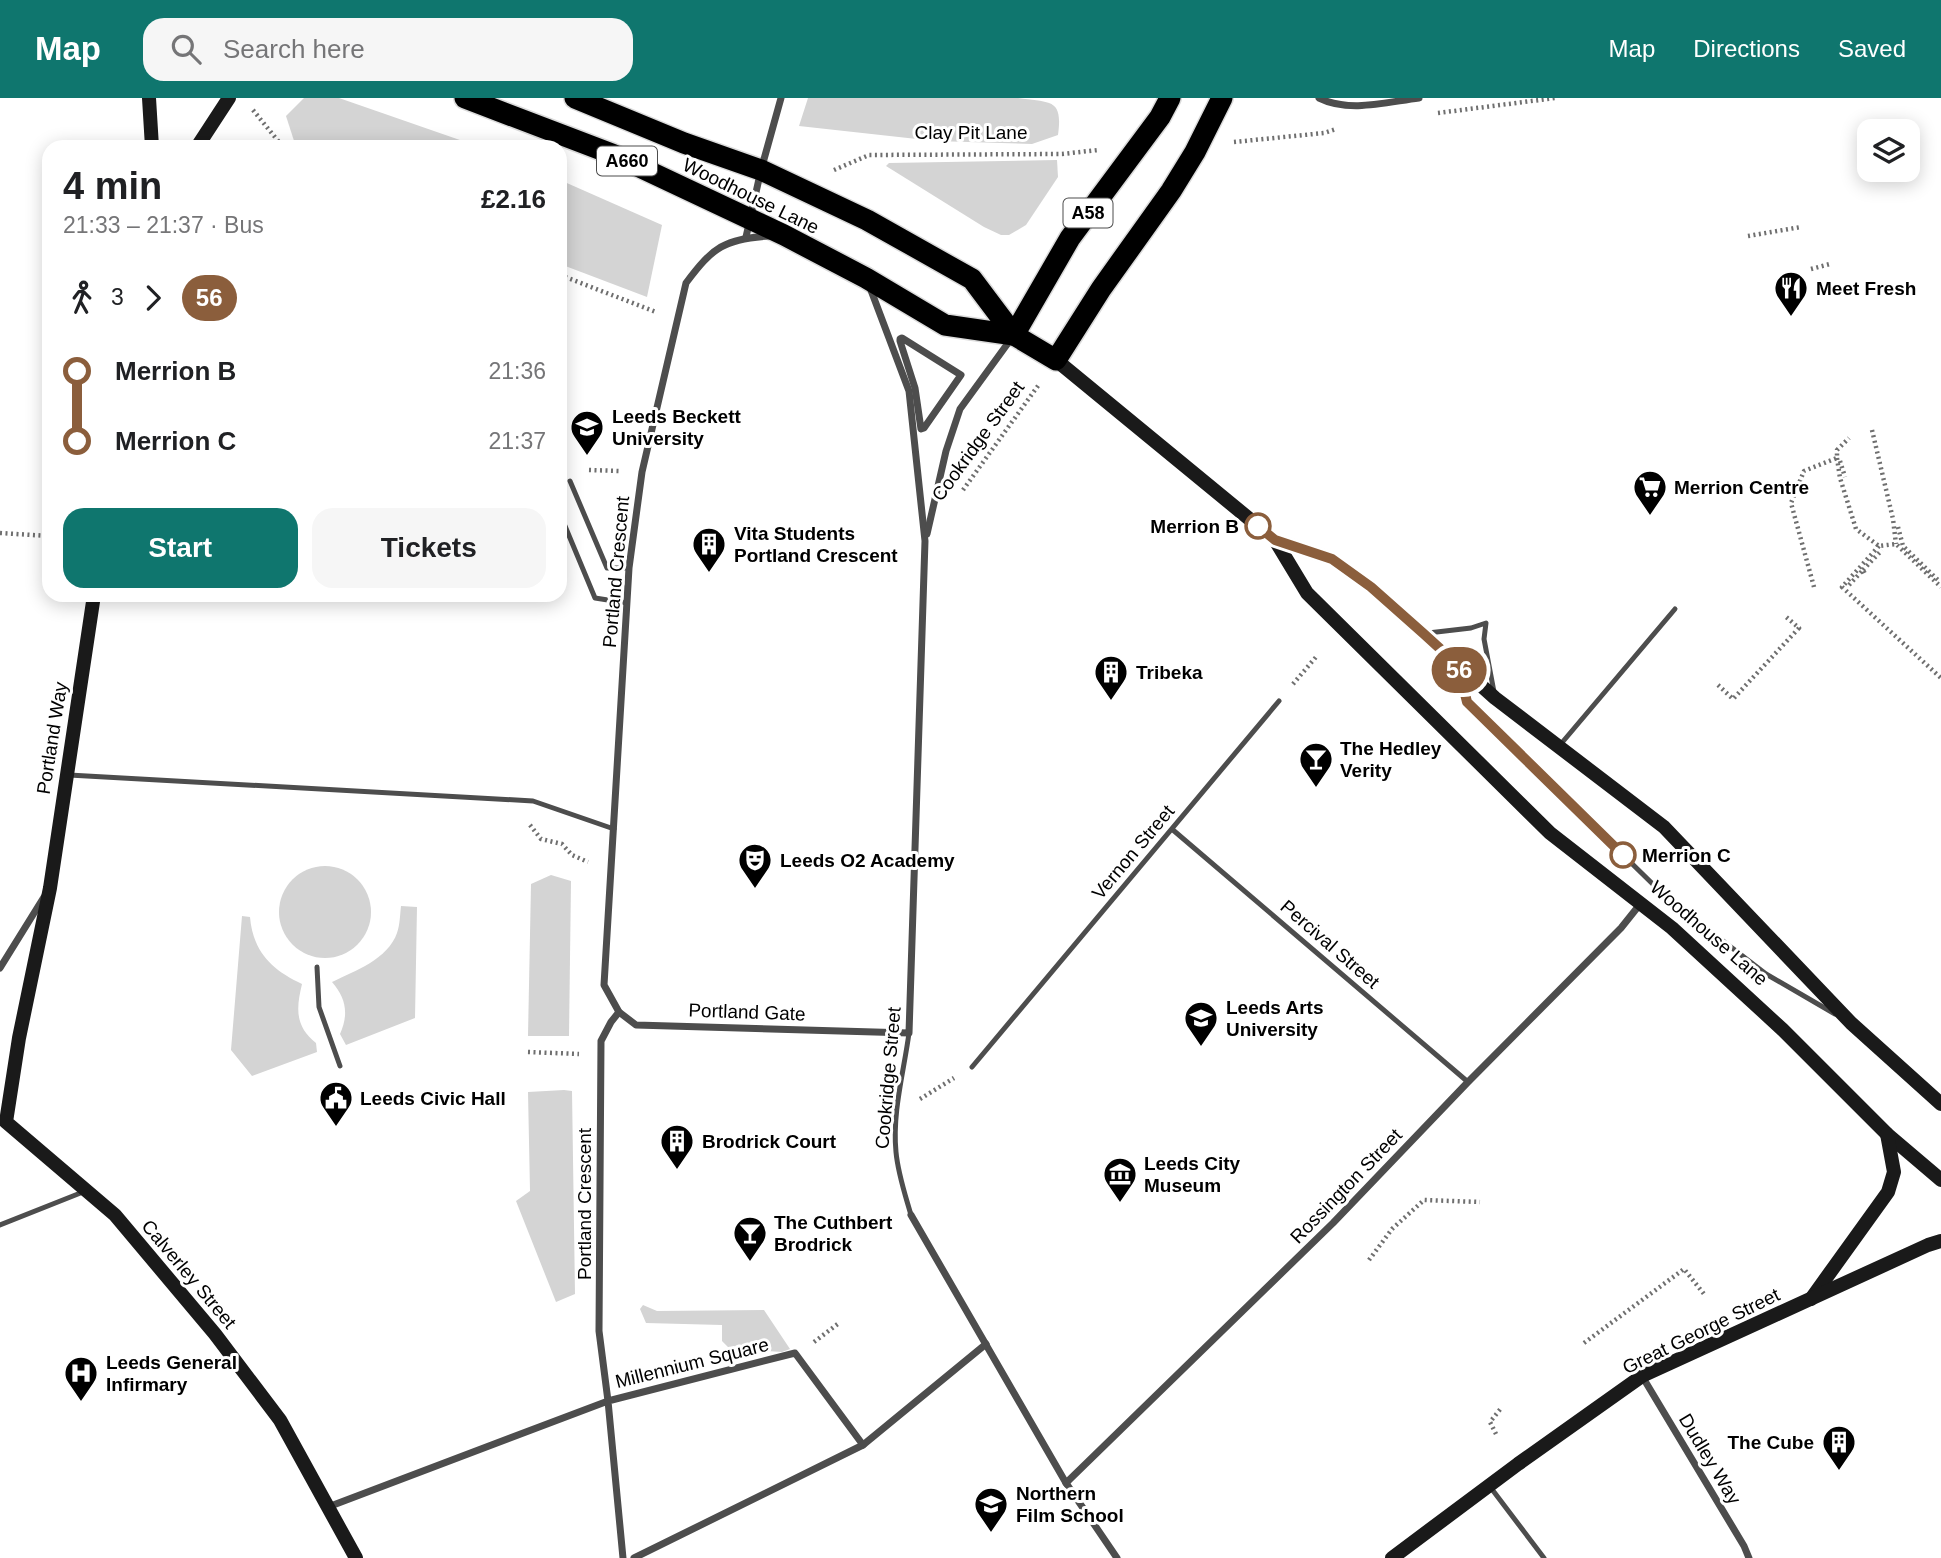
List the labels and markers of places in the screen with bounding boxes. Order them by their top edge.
restaurant icon: Meet Fresh [1772,269,1810,318]
place label: Meet Fresh [1816,278,1916,299]
place label: Leeds Beckett University [612,406,742,449]
school or university icon: Leeds Beckett University [568,408,606,457]
supermarket icon: Merrion Centre [1631,468,1669,517]
place label: Merrion Centre [1674,477,1809,498]
marker: Merrion B [1245,513,1271,539]
place label: Merrion B [1150,516,1239,537]
place label: Vita Students Portland Crescent [734,523,898,566]
building icon: Vita Students Portland Crescent [690,525,728,574]
building icon: Tribeka [1092,653,1130,702]
place label: Tribeka [1136,662,1203,683]
place label: The Hedley Verity [1340,738,1442,781]
bar icon: The Hedley Verity [1297,740,1335,789]
theatre icon: Leeds O2 Academy [736,841,774,890]
marker: Merrion C [1610,842,1636,868]
place label: Merrion C [1642,845,1731,866]
place label: Leeds O2 Academy [780,850,955,871]
place label: Leeds Arts University [1226,997,1324,1040]
school or university icon: Leeds Arts University [1182,999,1220,1048]
public building icon: Leeds Civic Hall [317,1079,355,1128]
place label: Leeds Civic Hall [360,1088,506,1109]
building icon: Brodrick Court [658,1122,696,1171]
place label: Brodrick Court [702,1131,837,1152]
place label: Leeds City Museum [1144,1153,1241,1196]
museum icon: Leeds City Museum [1101,1155,1139,1204]
place label: The Cuthbert Brodrick [774,1212,893,1255]
bar icon: The Cuthbert Brodrick [731,1214,769,1263]
place label: Leeds General Infirmary [106,1352,237,1395]
hospital icon: Leeds General Infirmary [62,1354,100,1403]
building icon: The Cube [1820,1423,1858,1472]
place label: The Cube [1727,1432,1814,1453]
place label: Northern Film School [1016,1483,1124,1526]
school or university icon: Northern Film School [972,1485,1010,1534]

